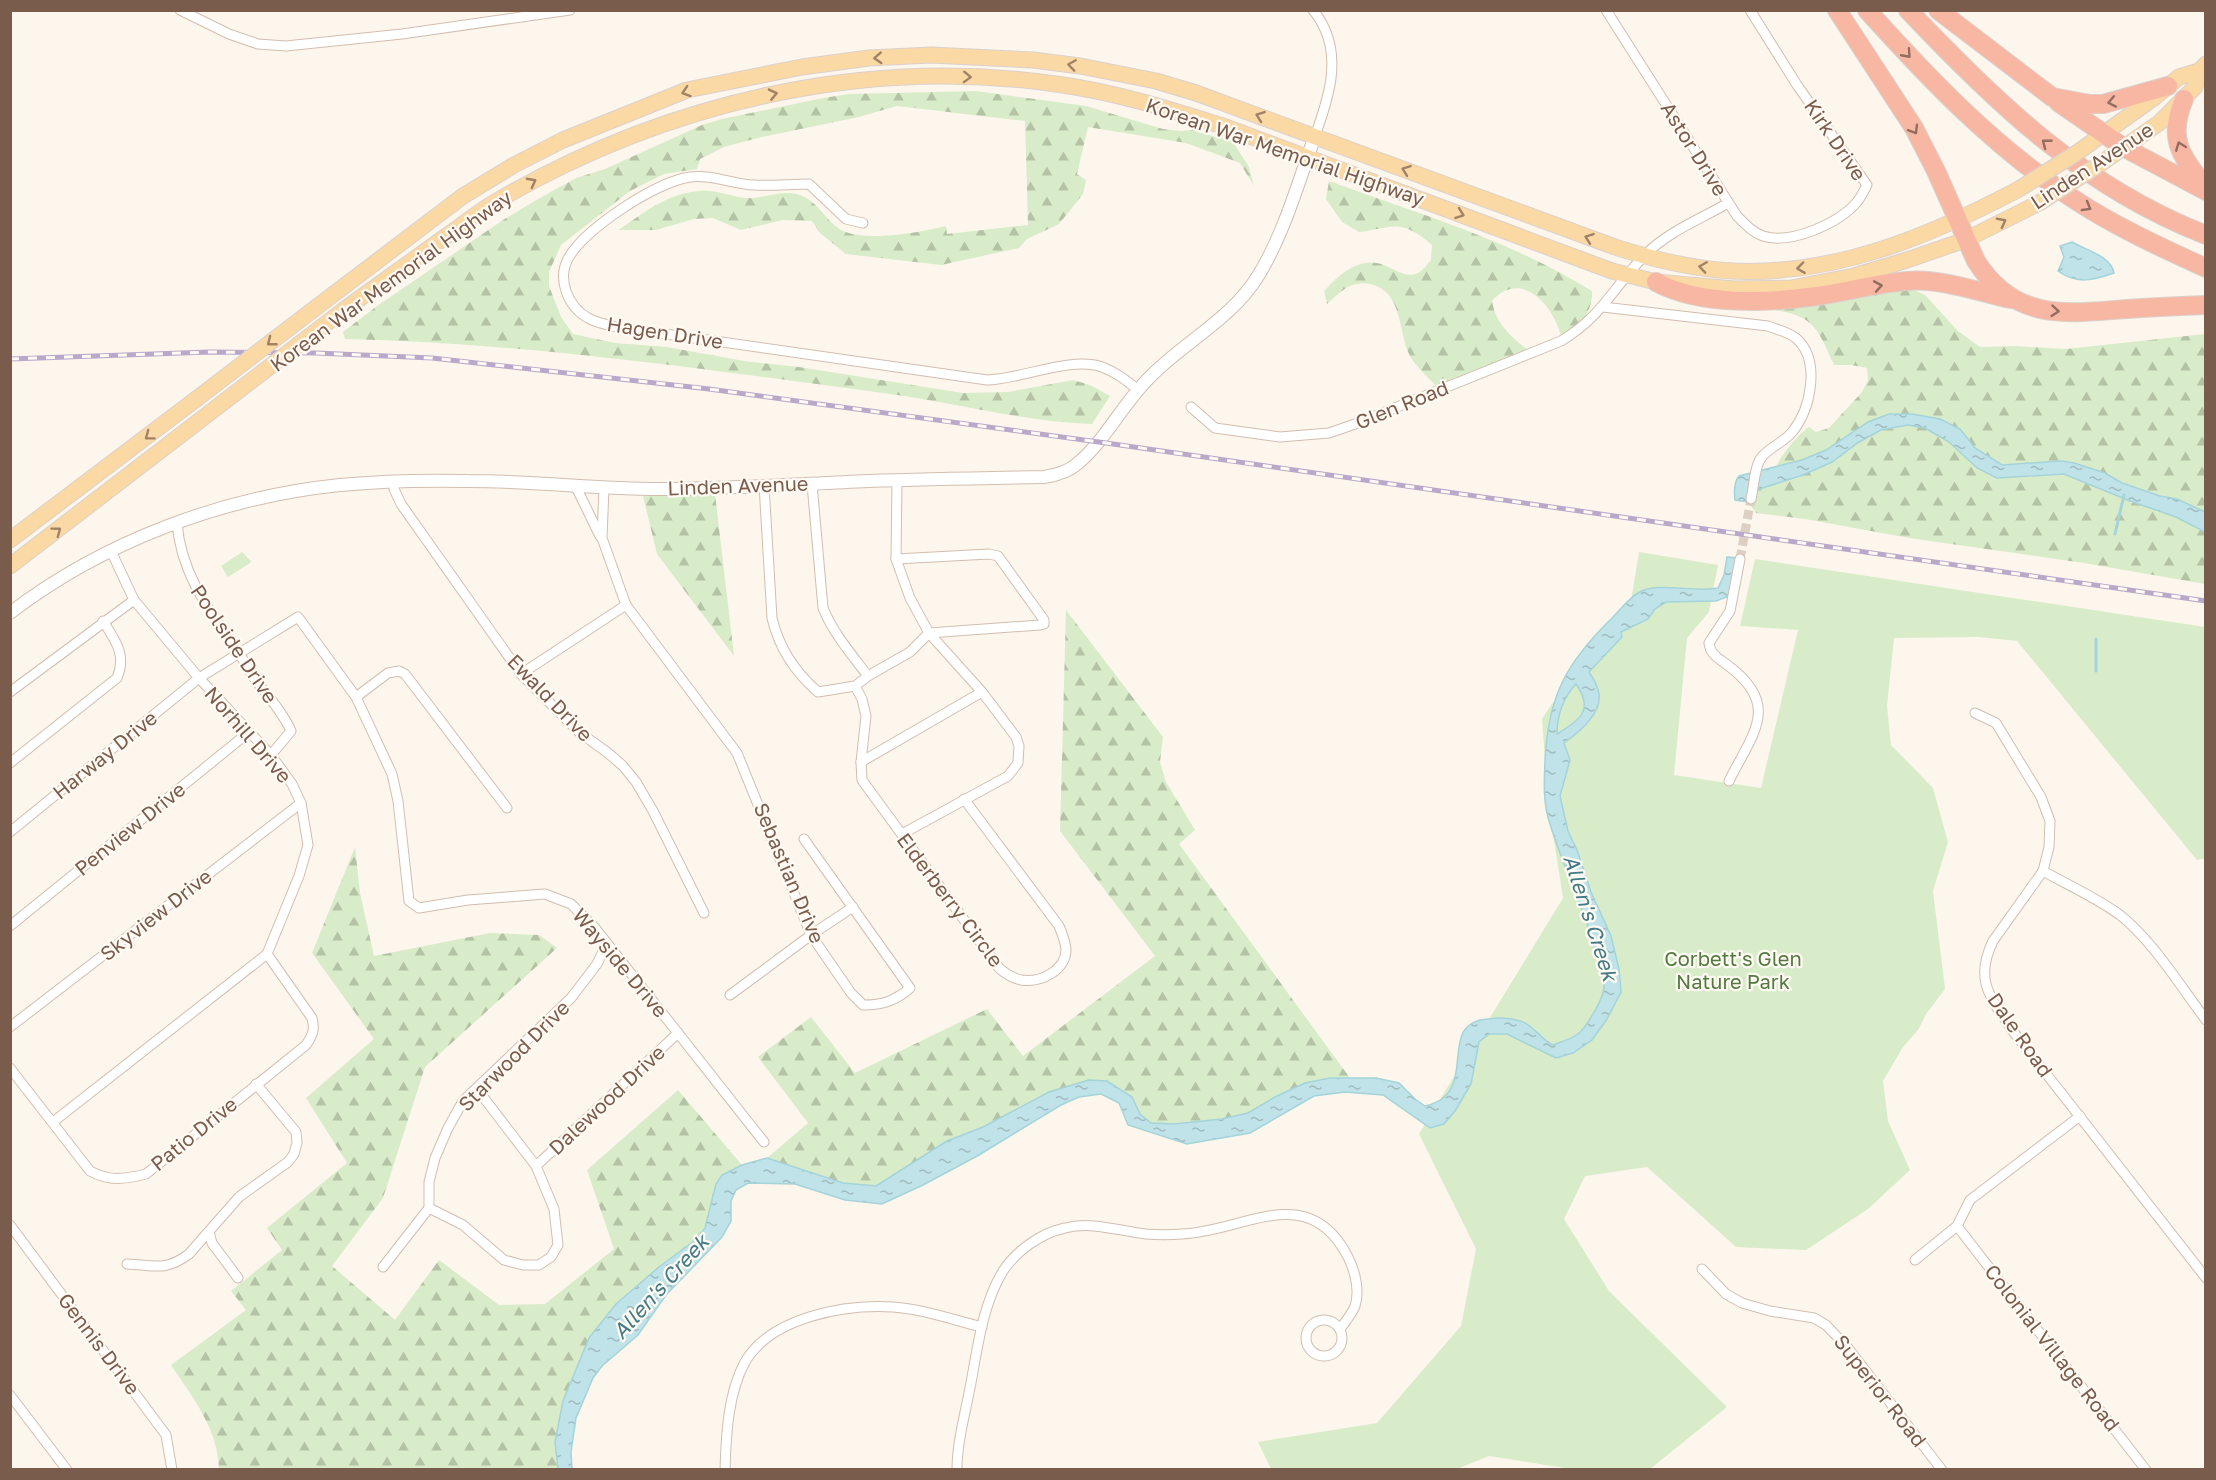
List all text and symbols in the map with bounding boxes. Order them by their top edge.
one-way arrow [1900,47,1911,58]
one-way arrow [873,51,882,64]
one-way arrow [1067,60,1077,72]
one-way arrow [963,71,972,83]
one-way arrow [681,84,692,97]
one-way arrow [768,88,778,101]
street label: Korean War Memorial Highway [1143,92,1428,210]
street label: Kirk Drive [1800,94,1872,185]
one-way arrow [2107,95,2117,108]
street label: Astor Drive [1657,97,1733,200]
one-way arrow [1255,111,1266,124]
street label: Linden Avenue [2026,117,2157,214]
one-way arrow [1907,124,1919,134]
one-way arrow [2042,140,2053,151]
one-way arrow [2174,142,2187,152]
one-way arrow [1401,165,1412,177]
one-way arrow [526,178,537,189]
street label: Korean War Memorial Highway [265,184,516,376]
one-way arrow [2081,199,2091,211]
one-way arrow [1454,207,1465,220]
one-way arrow [1996,218,2007,229]
one-way arrow [1584,232,1595,245]
one-way arrow [1797,261,1806,274]
one-way arrow [1698,262,1708,274]
one-way arrow [1873,280,1883,292]
one-way arrow [2051,304,2060,317]
street label: Hagen Drive [605,311,725,353]
one-way arrow [267,334,278,345]
street label: Glen Road [1352,375,1452,434]
one-way arrow [144,428,155,439]
street label: Linden Avenue [667,471,809,499]
one-way arrow [50,527,61,538]
street label: Poolside Drive [186,580,283,707]
street label: Ewald Drive [503,649,598,746]
street label: Norhill Drive [200,681,297,788]
street label: Harway Drive [47,705,161,804]
street label: Penview Drive [69,776,189,880]
street label: Sebastian Drive [750,799,830,946]
street label: Elderberry Circle [893,828,1009,971]
water label: Allen's Creek [1558,851,1624,986]
street label: Skyview Drive [95,863,216,965]
street label: Wayside Drive [568,903,673,1022]
park label: Corbett's Glen Nature Park [1664,946,1802,993]
street label: Dale Road [1983,988,2058,1081]
street label: Starwood Drive [453,995,574,1116]
street label: Dalewood Drive [543,1039,669,1159]
street label: Patio Drive [145,1091,241,1175]
water label: Allen's Creek [607,1227,715,1344]
street label: Colonial Village Road [1980,1259,2125,1436]
street label: Gennis Drive [54,1288,146,1399]
street label: Superior Road [1830,1330,1932,1451]

